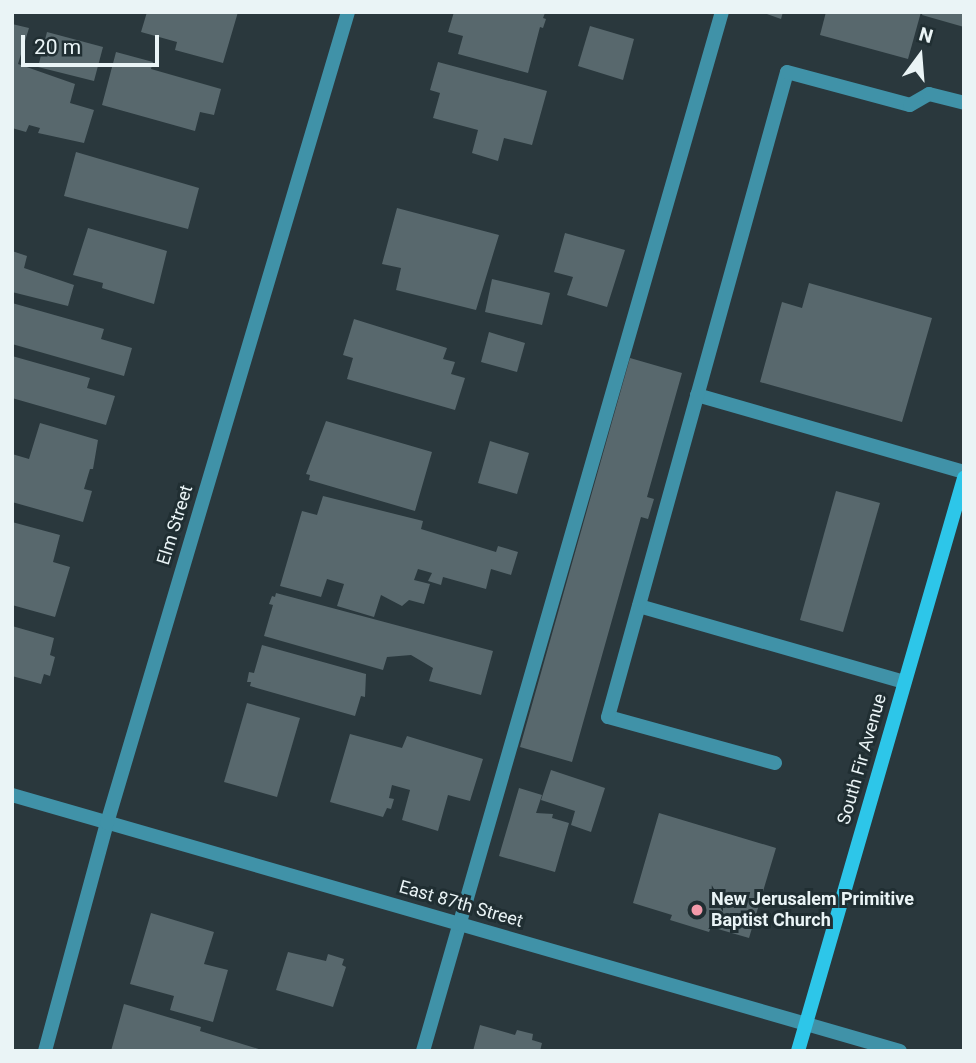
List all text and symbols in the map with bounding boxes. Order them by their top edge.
scale bar [24,21,163,65]
north arrow [885,21,955,91]
text: N [916,22,936,48]
text: 20 m [34,35,81,59]
street label: Elm Street [153,482,197,568]
street label: South Fir Avenue [833,691,891,827]
street label: East 87th Street [397,876,525,932]
place label: New Jerusalem Primitive Baptist Church [711,889,914,932]
marker: New Jerusalem Primitive Baptist Church [689,902,705,918]

